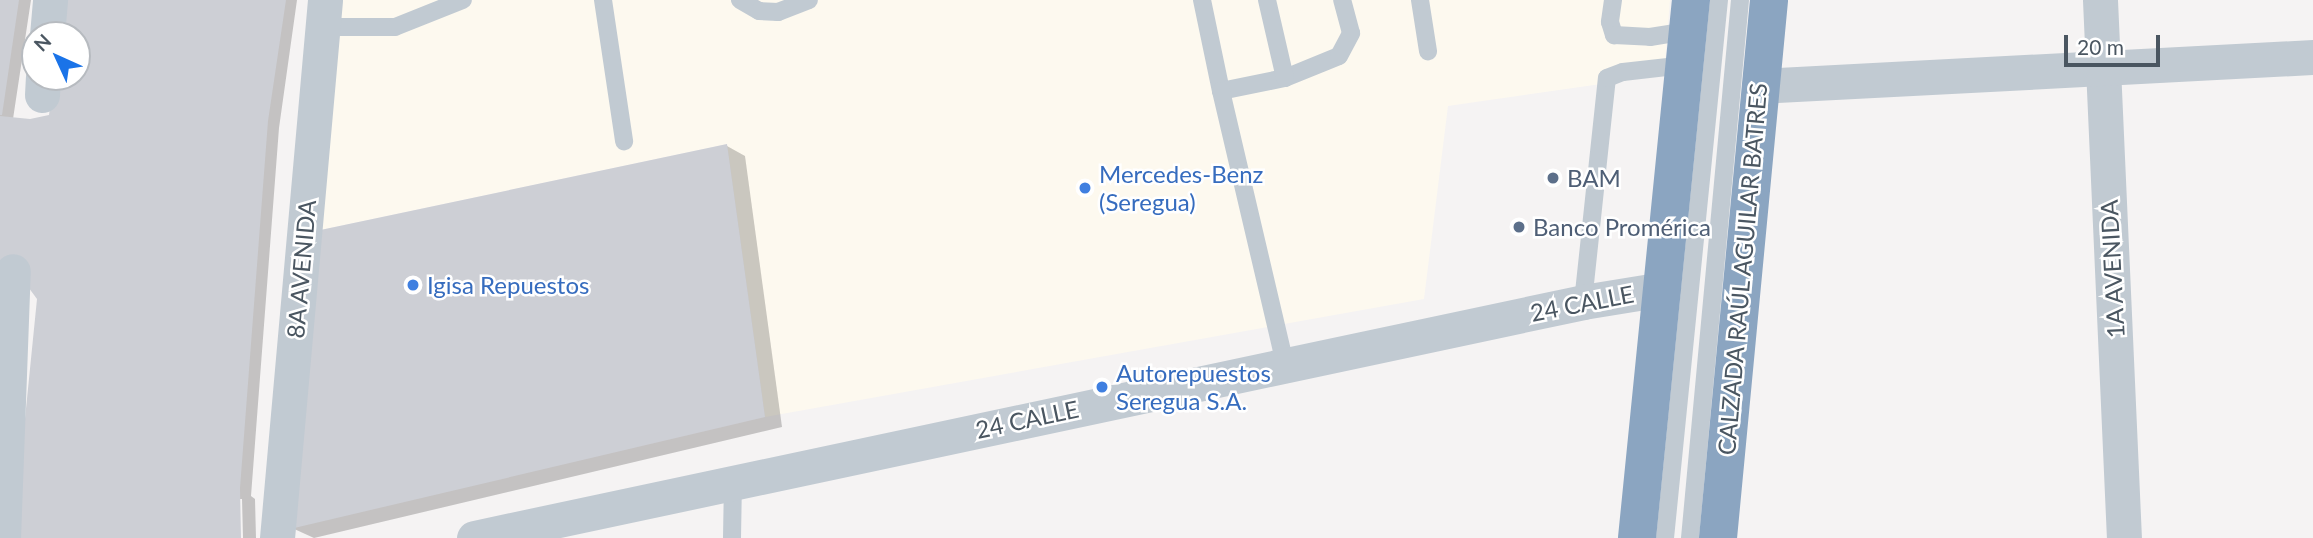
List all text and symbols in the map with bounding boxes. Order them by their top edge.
north arrow [21,21,91,91]
scale bar [2068,21,2164,65]
text: N [29,29,56,56]
text: 20 m [2077,34,2124,59]
street label: CALZADA RAÚL AGUILAR BATRES [1711,81,1773,457]
place label: Mercedes-Benz (Seregua) [1099,160,1263,216]
place label: BAM [1567,164,1621,192]
marker: BAM [1545,170,1561,186]
marker: Mercedes-Benz (Seregua) [1077,180,1093,196]
street label: 8A AVENIDA [281,198,321,340]
street label: 1A AVENIDA [2094,198,2130,340]
place label: Banco Promérica [1533,213,1711,241]
marker: Banco Promérica [1511,219,1527,235]
place label: Igisa Repuestos [427,271,589,299]
marker: Igisa Repuestos [405,277,421,293]
street label: 24 CALLE [1528,279,1636,327]
place label: Autorepuestos Seregua S.A. [1116,359,1271,415]
marker: Autorepuestos Seregua S.A. [1094,379,1110,395]
street label: 24 CALLE [973,394,1081,444]

